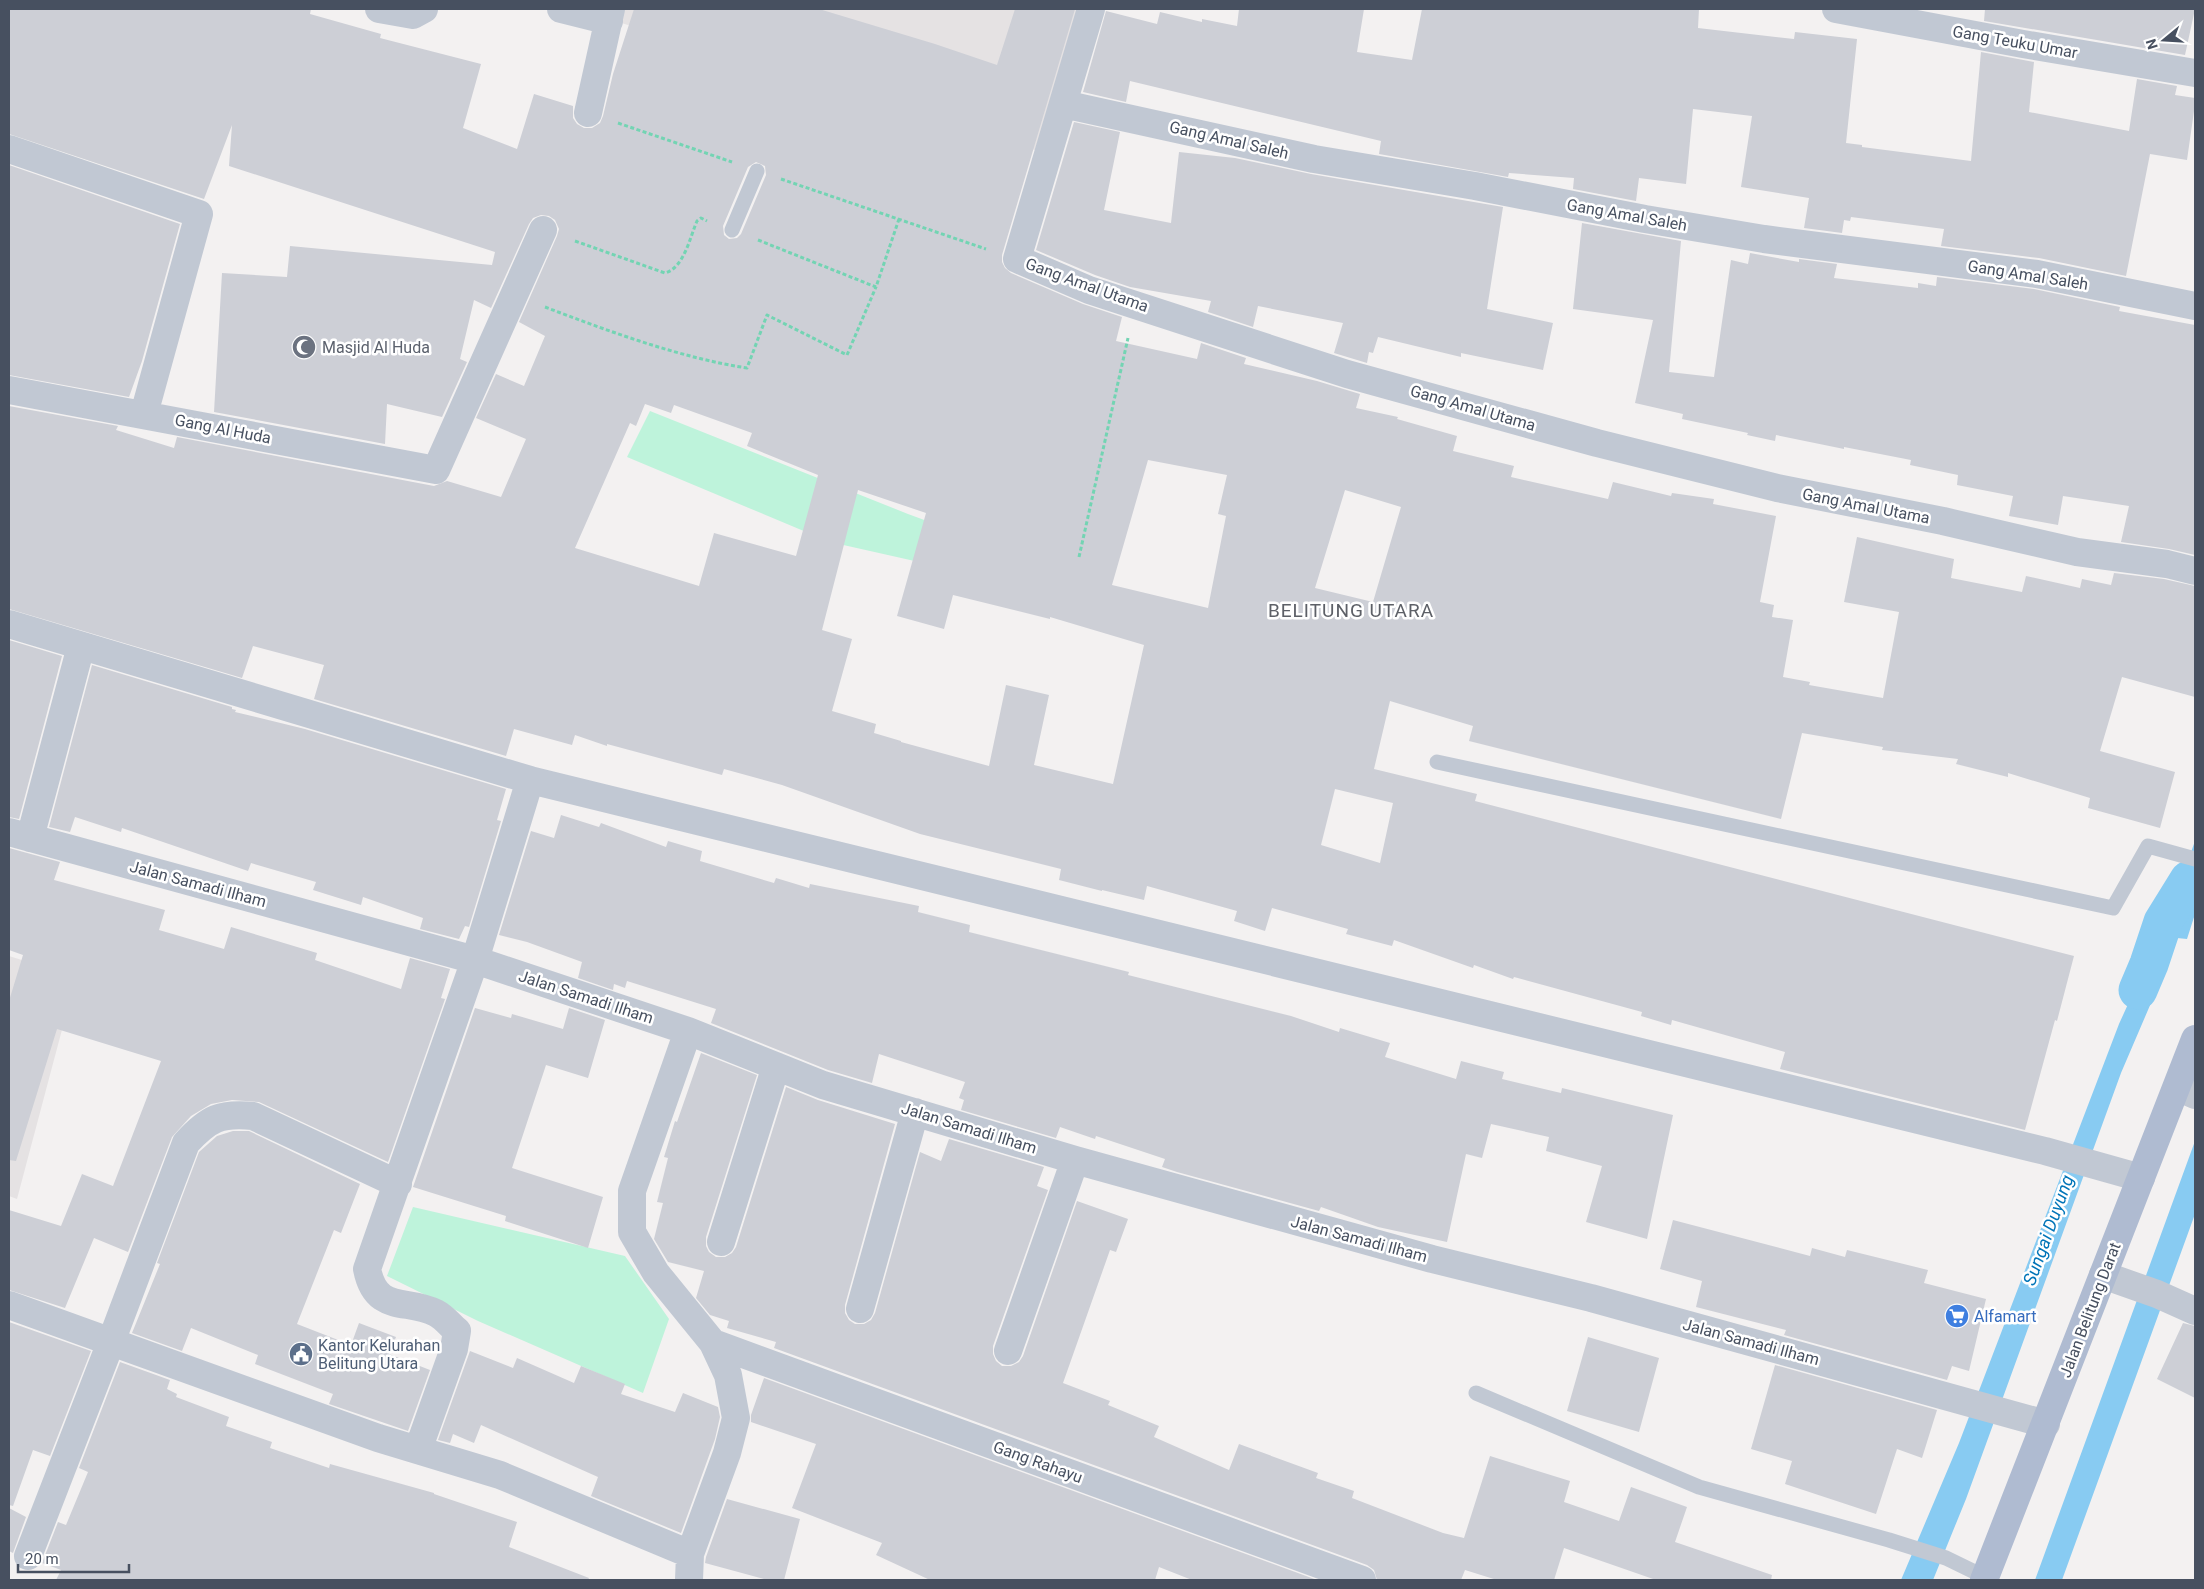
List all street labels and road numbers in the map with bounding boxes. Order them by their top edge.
street label: Gang Teuku Umar [1951,22,2080,62]
street label: Gang Amal Saleh [1168,117,1290,163]
street label: Gang Amal Saleh [1565,195,1689,235]
street label: Gang Amal Utama [1023,254,1151,316]
street label: Gang Amal Saleh [1966,256,2090,294]
street label: Gang Amal Utama [1408,381,1538,435]
street label: Gang Al Huda [173,410,273,448]
street label: Gang Amal Utama [1801,484,1931,528]
street label: Jalan Samadi Ilham [128,857,268,911]
street label: Jalan Samadi Ilham [516,966,656,1028]
street label: Jalan Samadi Ilham [899,1098,1039,1158]
street label: Jalan Samadi Ilham [1289,1212,1429,1266]
street label: Jalan Belitung Darat [2055,1240,2125,1380]
street label: Jalan Samadi Ilham [1681,1315,1821,1369]
street label: Gang Rahayu [991,1437,1085,1487]

